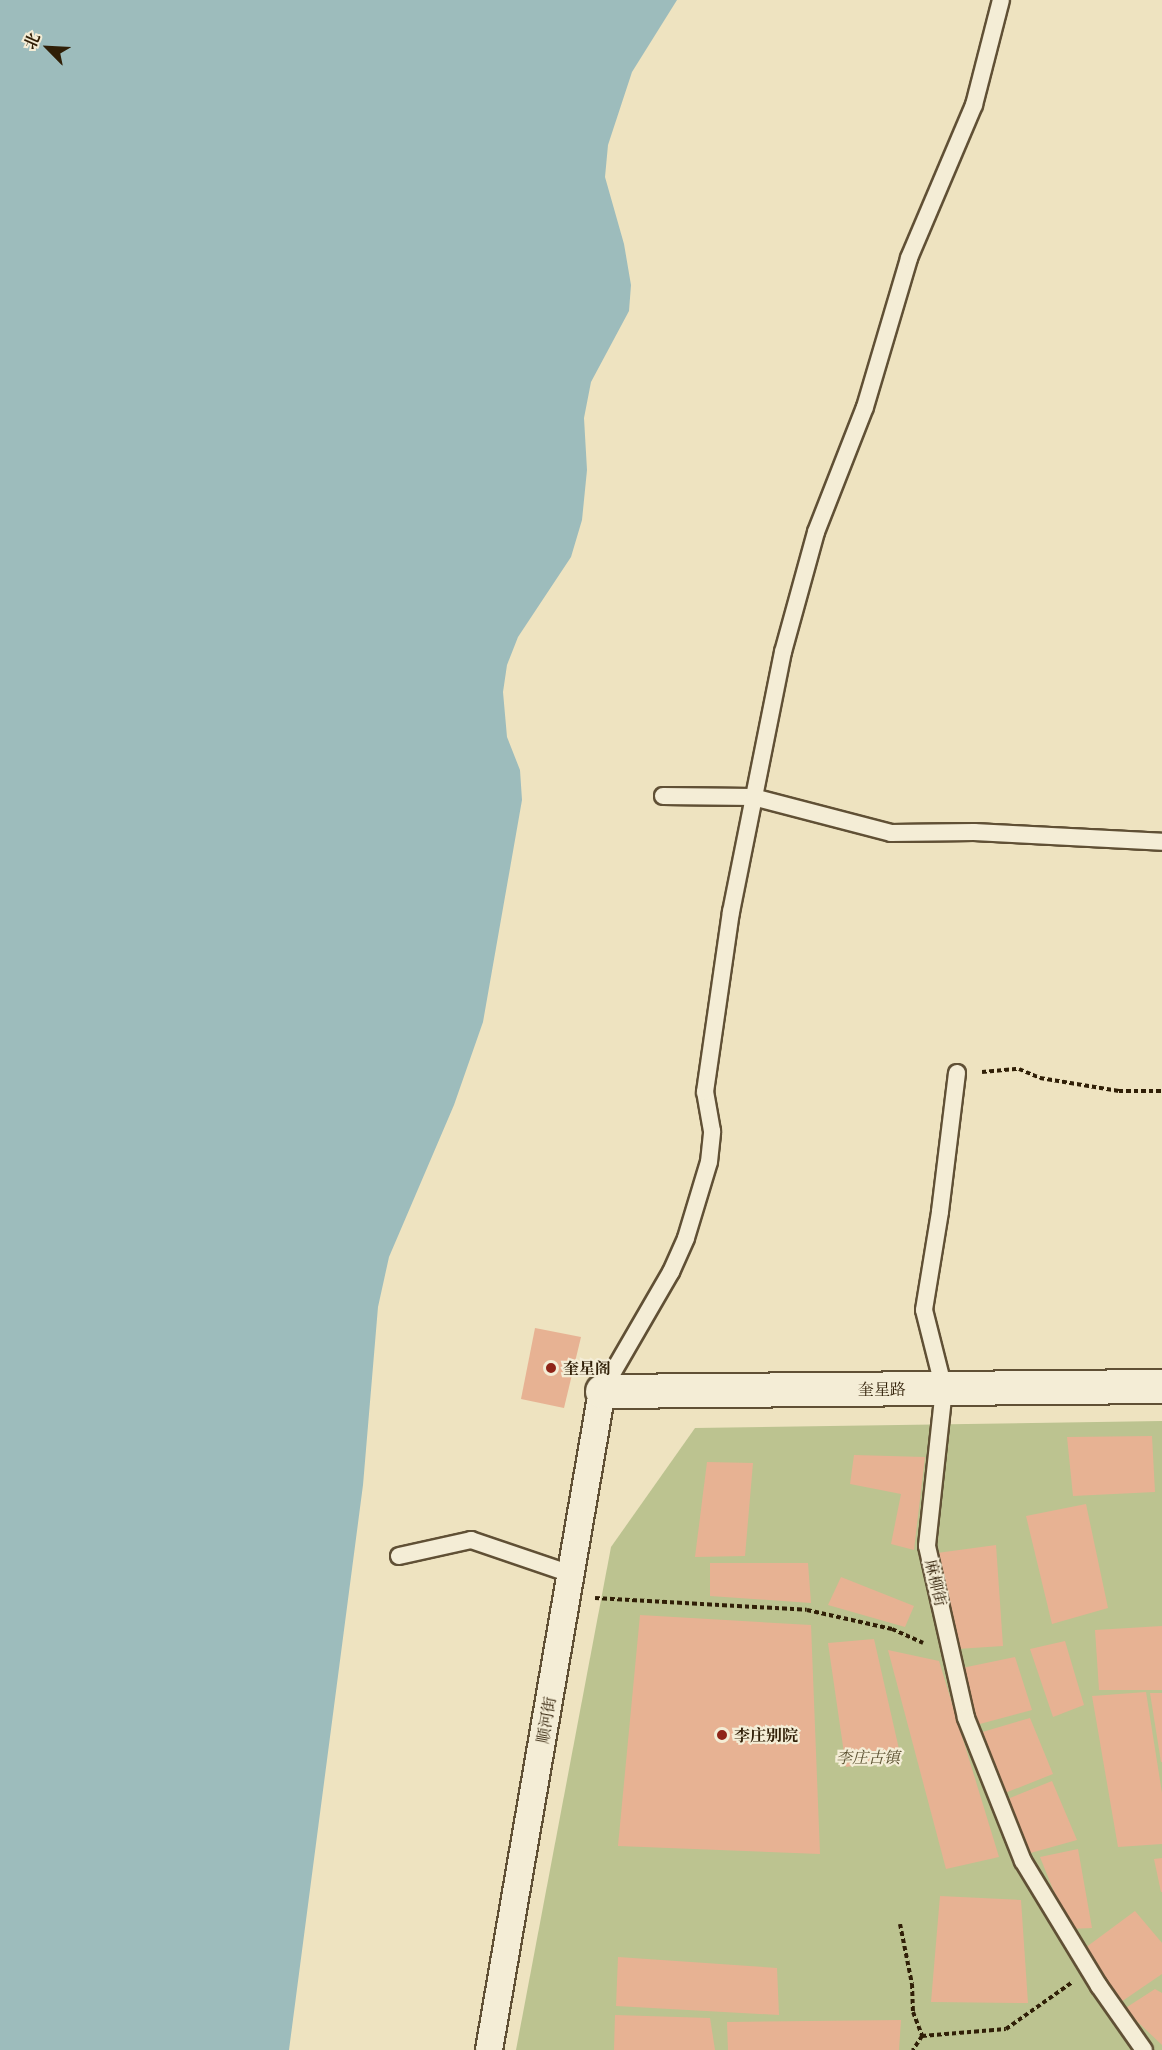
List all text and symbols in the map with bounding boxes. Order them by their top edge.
north arrow [18,18,78,78]
text: 北 [19,29,44,52]
place label: 奎星阁 [563,1358,611,1378]
marker: 奎星阁 [544,1361,558,1375]
street label: 奎星路 [858,1379,906,1399]
street label: 麻柳街 [921,1557,951,1609]
street label: 顺河街 [532,1695,560,1745]
place label: 李庄别院 [734,1725,798,1745]
marker: 李庄别院 [715,1728,729,1742]
park label: 李庄古镇 [836,1747,900,1767]

